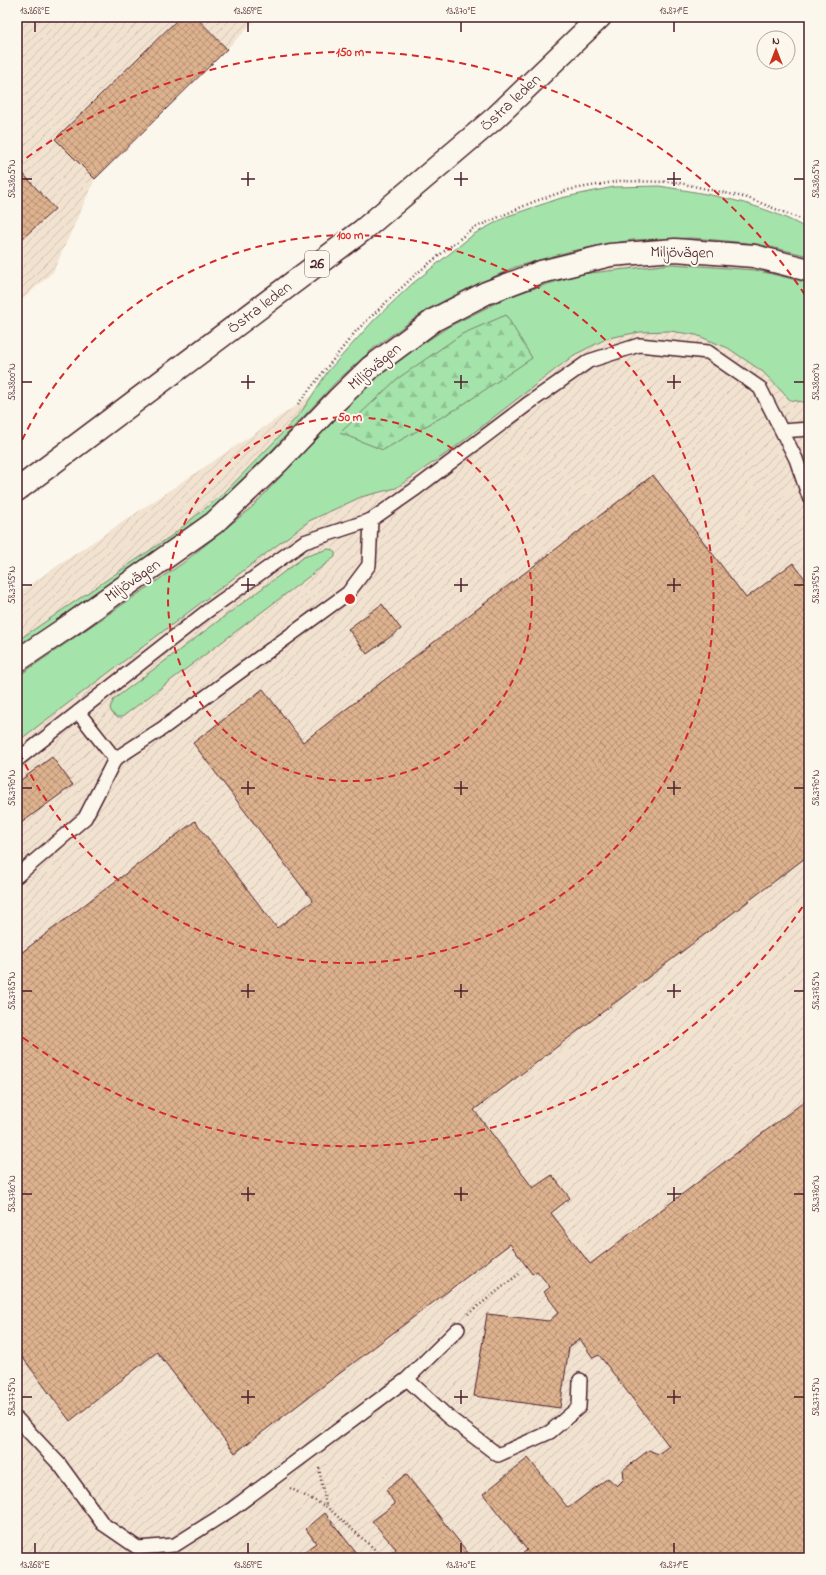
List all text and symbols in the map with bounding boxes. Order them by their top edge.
text: 13.868°E [20,4,50,19]
text: 13.869°E [233,4,263,19]
text: 13.870°E [446,4,476,19]
text: 13.871°E [659,4,689,19]
north arrow [756,30,796,70]
text: N [772,33,780,49]
text: 150 m [336,44,365,62]
street label: Östra leden [475,68,547,138]
text: 58.3805°N [5,159,20,198]
text: 58.3805°N [809,159,824,198]
text: 100 m [337,227,364,245]
street label: Miljövägen [650,240,714,266]
road number: 26 [305,251,329,277]
street label: Östra leden [223,276,297,340]
street label: Miljövägen [343,337,407,397]
text: 58.3800°N [5,363,20,401]
text: 58.3800°N [809,363,824,401]
text: 50 m [338,409,363,427]
street label: Miljövägen [100,553,166,609]
text: 58.3795°N [5,566,20,604]
text: 58.3795°N [809,566,824,604]
centre of rings [343,592,357,606]
text: 58.3790°N [5,769,20,806]
text: 58.3790°N [809,769,824,806]
text: 58.3785°N [5,971,20,1010]
text: 58.3785°N [809,971,824,1010]
text: 58.3780°N [5,1175,20,1213]
text: 58.3780°N [809,1175,824,1213]
text: 58.3775°N [5,1377,20,1417]
text: 58.3775°N [809,1377,824,1417]
text: 13.868°E [20,1558,50,1573]
text: 13.869°E [233,1558,263,1573]
text: 13.870°E [446,1558,476,1573]
text: 13.871°E [659,1558,689,1573]

